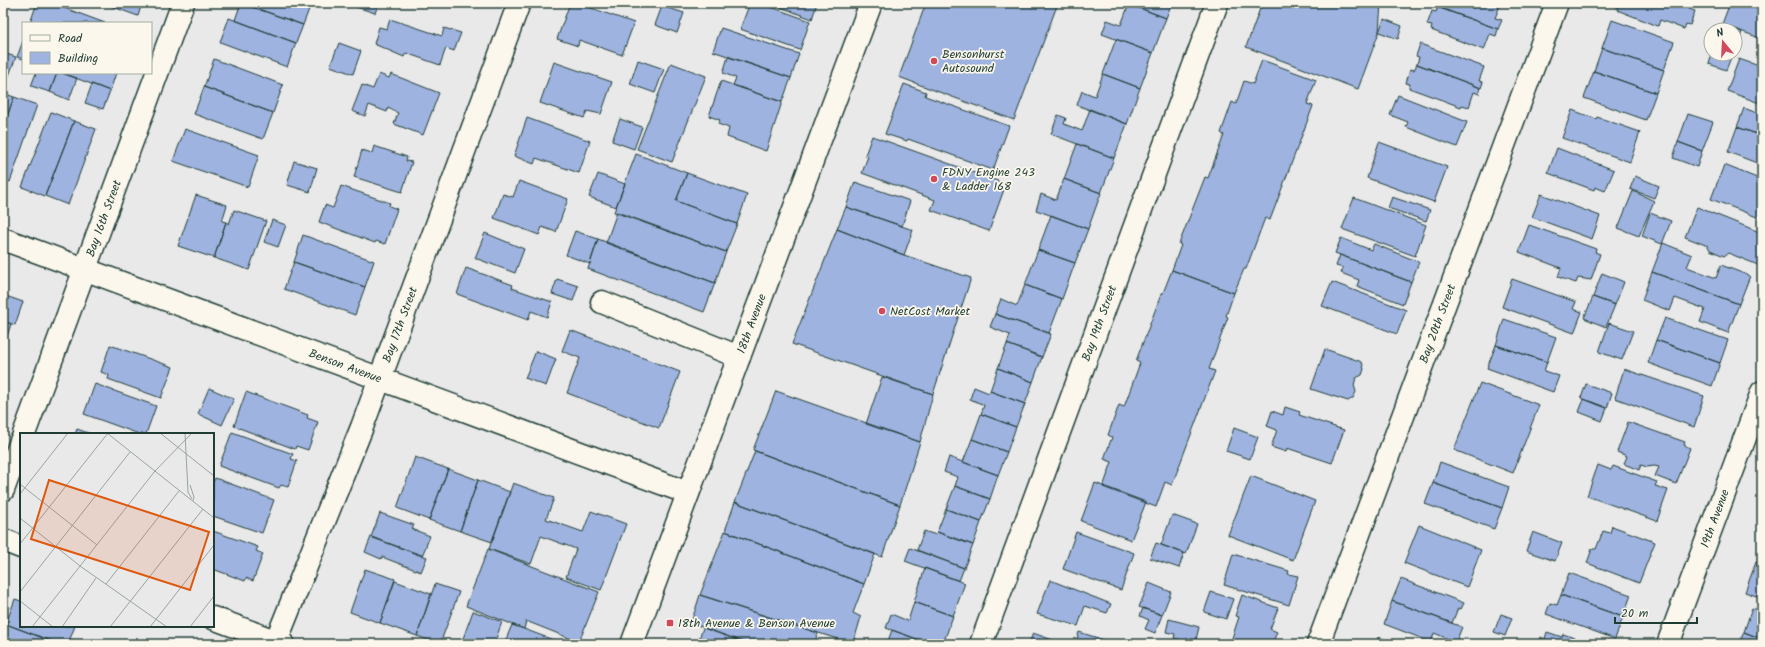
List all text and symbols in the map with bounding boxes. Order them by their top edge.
legend [22,22,152,74]
north arrow [1703,22,1743,62]
text: N [1714,24,1726,43]
text: Road [58,29,83,48]
place label: Bensonhurst Autosound [942,45,1005,78]
text: Building [58,49,98,68]
marker: Bensonhurst Autosound [929,56,939,66]
place label: FDNY Engine 243 & Ladder 168 [942,163,1035,196]
marker: FDNY Engine 243 & Ladder 168 [929,174,939,184]
street label: Bay 16th Street [81,177,127,259]
street label: Bay 20th Street [1414,281,1461,366]
street label: Bay 19th Street [1076,282,1122,364]
street label: Bay 17th Street [377,284,423,365]
street label: 18th Avenue [732,290,771,356]
place label: NetCost Market [890,302,970,321]
marker: NetCost Market [877,306,887,316]
street label: Benson Avenue [306,344,385,388]
inset map [20,433,214,627]
street label: 19th Avenue [1695,486,1735,550]
scale bar [1615,599,1697,625]
text: 20 m [1621,604,1649,623]
place label: 18th Avenue & Benson Avenue [678,614,835,633]
marker: 18th Avenue & Benson Avenue [665,618,675,628]

